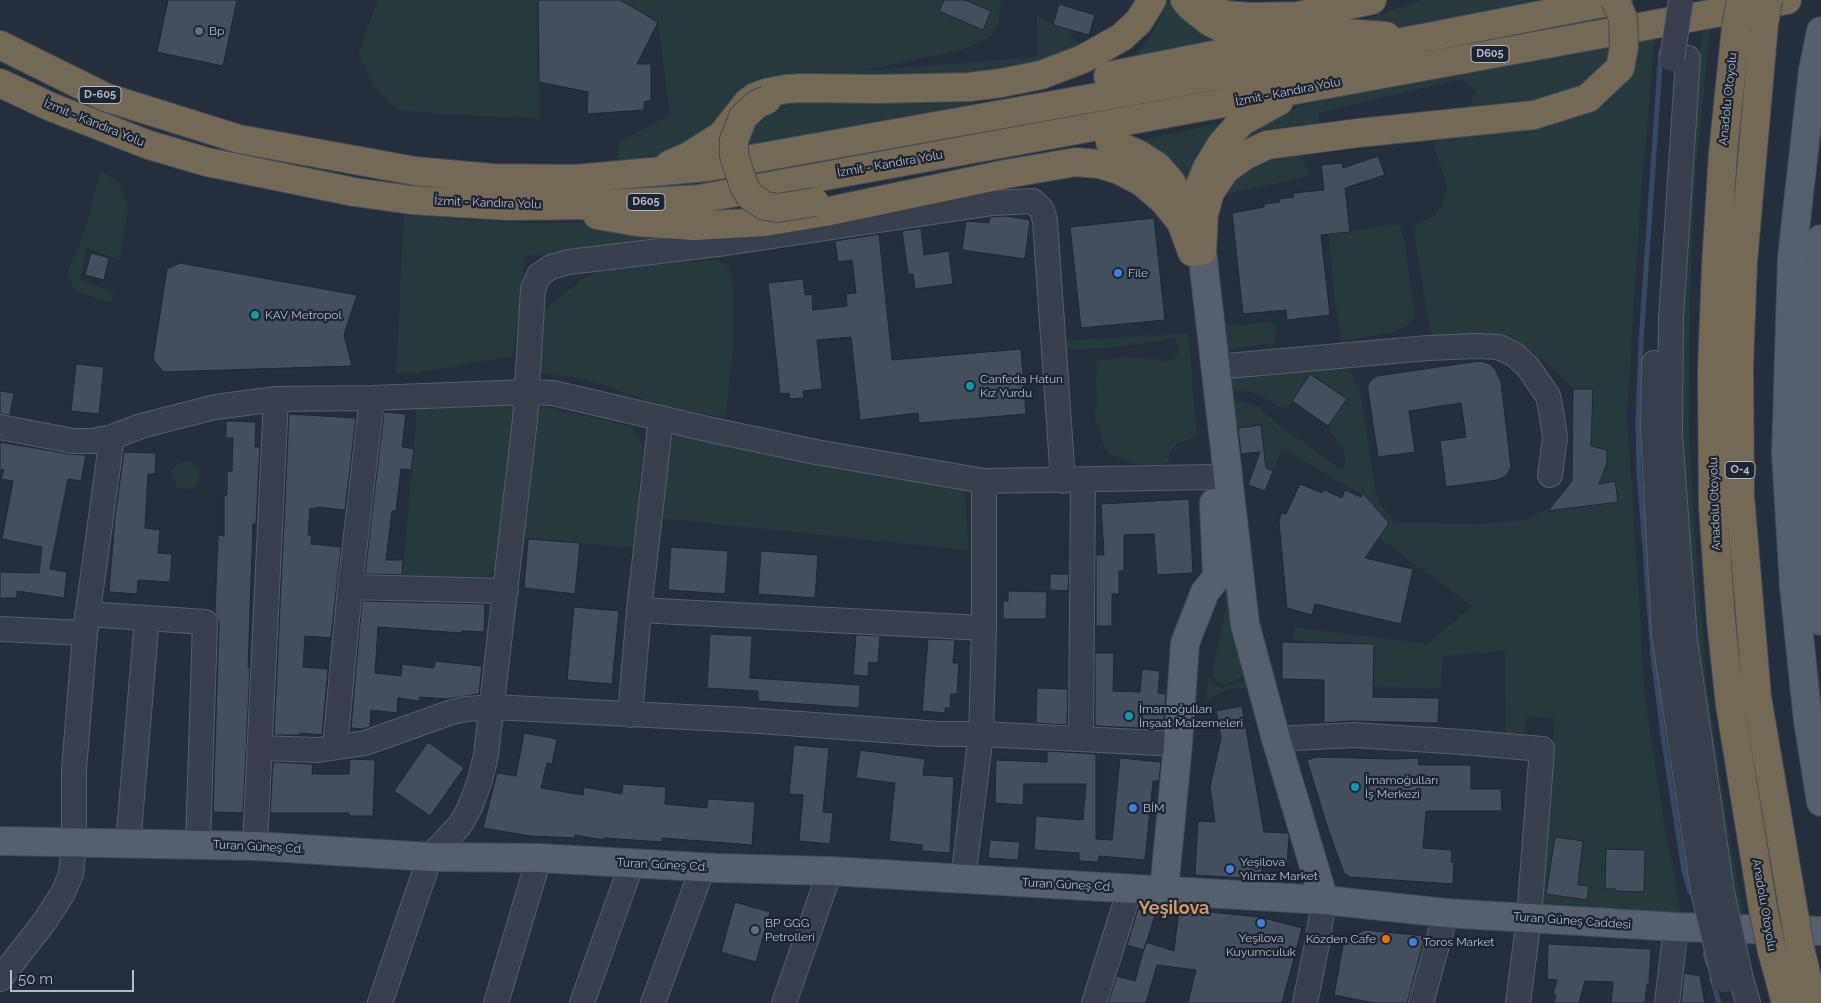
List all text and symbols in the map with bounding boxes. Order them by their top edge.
place label: Bp [209,24,224,38]
marker: Bp [193,25,205,37]
road number: D605 [1471,46,1509,62]
street label: Anadolu Otoyolu [1716,52,1740,146]
street label: İzmit - Kandıra Yolu [1234,75,1342,109]
road number: D-605 [79,86,121,104]
street label: İzmit - Kandıra Yolu [42,96,146,150]
street label: İzmit - Kandıra Yolu [836,148,944,180]
road number: D605 [627,193,665,210]
street label: İzmit - Kandıra Yolu [434,194,542,212]
place label: File [1128,266,1148,280]
marker: File [1112,267,1124,279]
place label: KAV Metropol [265,308,342,322]
marker: KAV Metropol [249,309,261,321]
place label: Canfeda Hatun Kız Yurdu [980,372,1063,400]
marker: Canfeda Hatun Kız Yurdu [964,380,976,392]
street label: Anadolu Otoyolu [1706,457,1724,551]
road number: O-4 [1725,462,1755,478]
place label: İmamoğulları İnşaat Malzemeleri [1139,702,1243,730]
marker: İmamoğulları İnşaat Malzemeleri [1123,710,1135,722]
place label: İmamoğulları İş Merkezi [1365,773,1438,801]
marker: İmamoğulları İş Merkezi [1349,781,1361,793]
place label: BİM [1143,801,1164,815]
marker: BİM [1127,802,1139,814]
street label: Turan Güneş Cd. [212,837,304,857]
street label: Turan Güneş Cd. [616,855,708,875]
place label: Yeşilova Yılmaz Market [1240,855,1318,883]
street label: Anadolu Otoyolu [1749,858,1779,952]
marker: Yeşilova Yılmaz Market [1224,863,1236,875]
street label: Turan Güneş Cd. [1021,875,1113,895]
district label: Yeşilova [1139,898,1209,920]
street label: Turan Güneş Caddesi [1513,910,1631,932]
place label: BP GGG Petrolleri [765,916,815,944]
marker: Yeşilova Kuyumculuk [1255,917,1267,929]
marker: BP GGG Petrolleri [749,924,761,936]
place label: Yeşilova Kuyumculuk [1226,931,1296,959]
place label: Közden Cafe [1306,932,1376,946]
marker: Közden Cafe [1380,933,1392,945]
place label: Toros Market [1423,935,1494,949]
marker: Toros Market [1407,936,1419,948]
scale bar [12,960,136,992]
text: 50 m [18,970,53,988]

